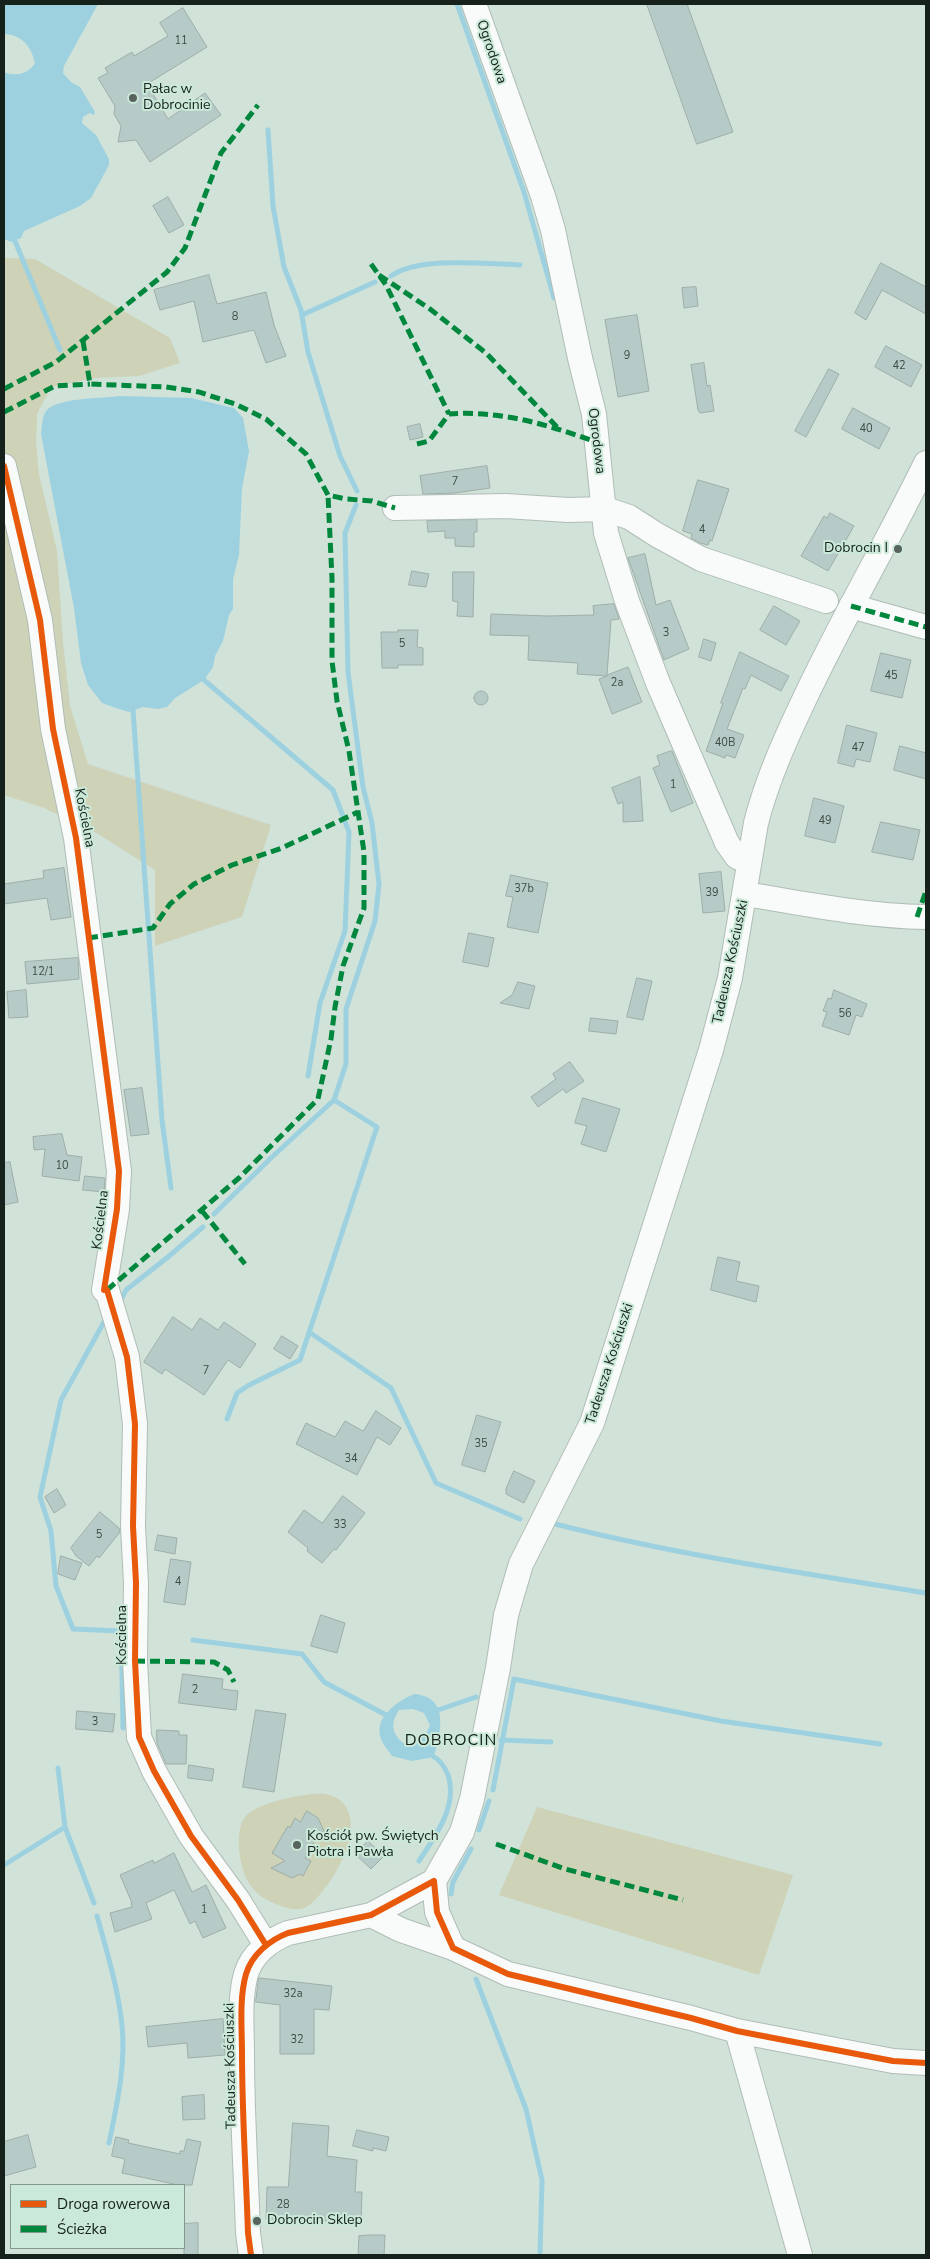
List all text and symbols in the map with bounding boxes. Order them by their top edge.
street label: Ogrodowa [472,18,510,86]
house number: 11 [174,34,188,48]
place label: Pałac w Dobrocinie [143,82,210,114]
marker: Pałac w Dobrocinie [127,92,139,104]
house number: 8 [232,310,238,324]
house number: 9 [624,349,630,363]
house number: 42 [892,359,906,373]
street label: Ogrodowa [584,407,608,475]
house number: 40 [859,422,873,436]
house number: 7 [452,475,458,489]
house number: 4 [699,523,705,537]
place label: Dobrocin I [824,541,888,557]
marker: Dobrocin I [892,543,904,555]
house number: 3 [663,626,669,640]
house number: 5 [399,637,405,651]
house number: 45 [884,669,898,683]
house number: 2a [611,676,623,690]
house number: 40B [715,736,735,750]
house number: 47 [851,741,865,755]
house number: 1 [670,778,676,792]
street label: Kościelna [70,787,98,849]
house number: 49 [818,814,832,828]
house number: 37b [514,882,534,896]
house number: 39 [705,886,719,900]
street label: Tadeusza Kościuszki [710,898,752,1026]
house number: 12/1 [32,965,54,979]
house number: 56 [838,1007,852,1021]
house number: 10 [55,1159,69,1173]
street label: Kościelna [89,1189,113,1251]
street label: Tadeusza Kościuszki [582,1301,638,1427]
house number: 7 [203,1364,209,1378]
house number: 35 [474,1437,488,1451]
house number: 34 [344,1452,358,1466]
house number: 33 [333,1518,347,1532]
house number: 5 [96,1528,102,1542]
house number: 4 [175,1575,181,1589]
street label: Kościelna [115,1605,131,1665]
house number: 2 [192,1683,198,1697]
house number: 3 [92,1715,98,1729]
district label: DOBROCIN [404,1731,498,1751]
place label: Kościół pw. Świętych Piotra i Pawła [307,1829,439,1861]
marker: Kościół pw. Świętych Piotra i Pawła [291,1839,303,1851]
house number: 1 [201,1903,207,1917]
house number: 32a [283,1987,303,2001]
street label: Tadeusza Kościuszki [221,2003,241,2129]
house number: 32 [290,2033,304,2047]
legend [10,2184,185,2249]
text: Droga rowerowa [57,2194,170,2214]
house number: 28 [276,2198,290,2212]
place label: Dobrocin Sklep [267,2213,363,2229]
marker: Dobrocin Sklep [251,2215,263,2227]
text: Ścieżka [57,2219,107,2239]

